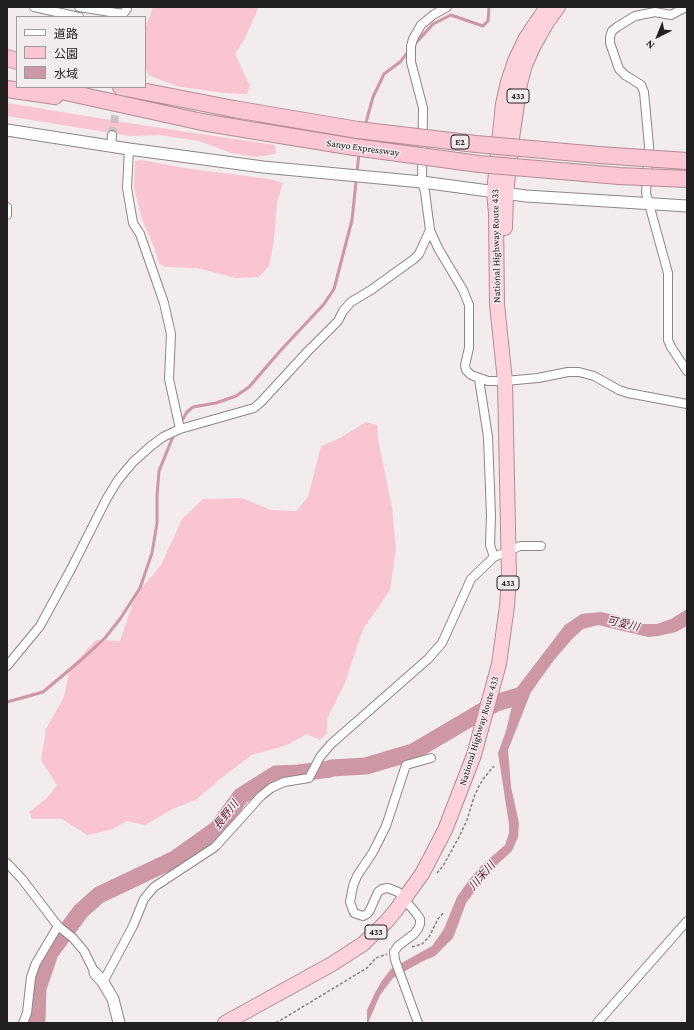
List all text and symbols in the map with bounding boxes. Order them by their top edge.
legend [16,16,146,88]
north arrow [638,16,678,56]
text: 道路 [54,27,78,41]
text: N [643,38,657,52]
text: 公園 [54,47,78,61]
text: 水域 [54,67,78,81]
road number: 433 [507,89,529,103]
road number: E2 [451,135,469,149]
street label: Sanyo Expressway [326,137,400,159]
street label: National Highway Route 433 [489,189,503,303]
road number: 433 [497,576,519,590]
water label: 可愛川 [605,614,641,634]
street label: National Highway Route 433 [457,675,501,787]
water label: 長野川 [211,798,241,832]
water label: 川末川 [466,859,498,893]
road number: 433 [365,925,387,939]

